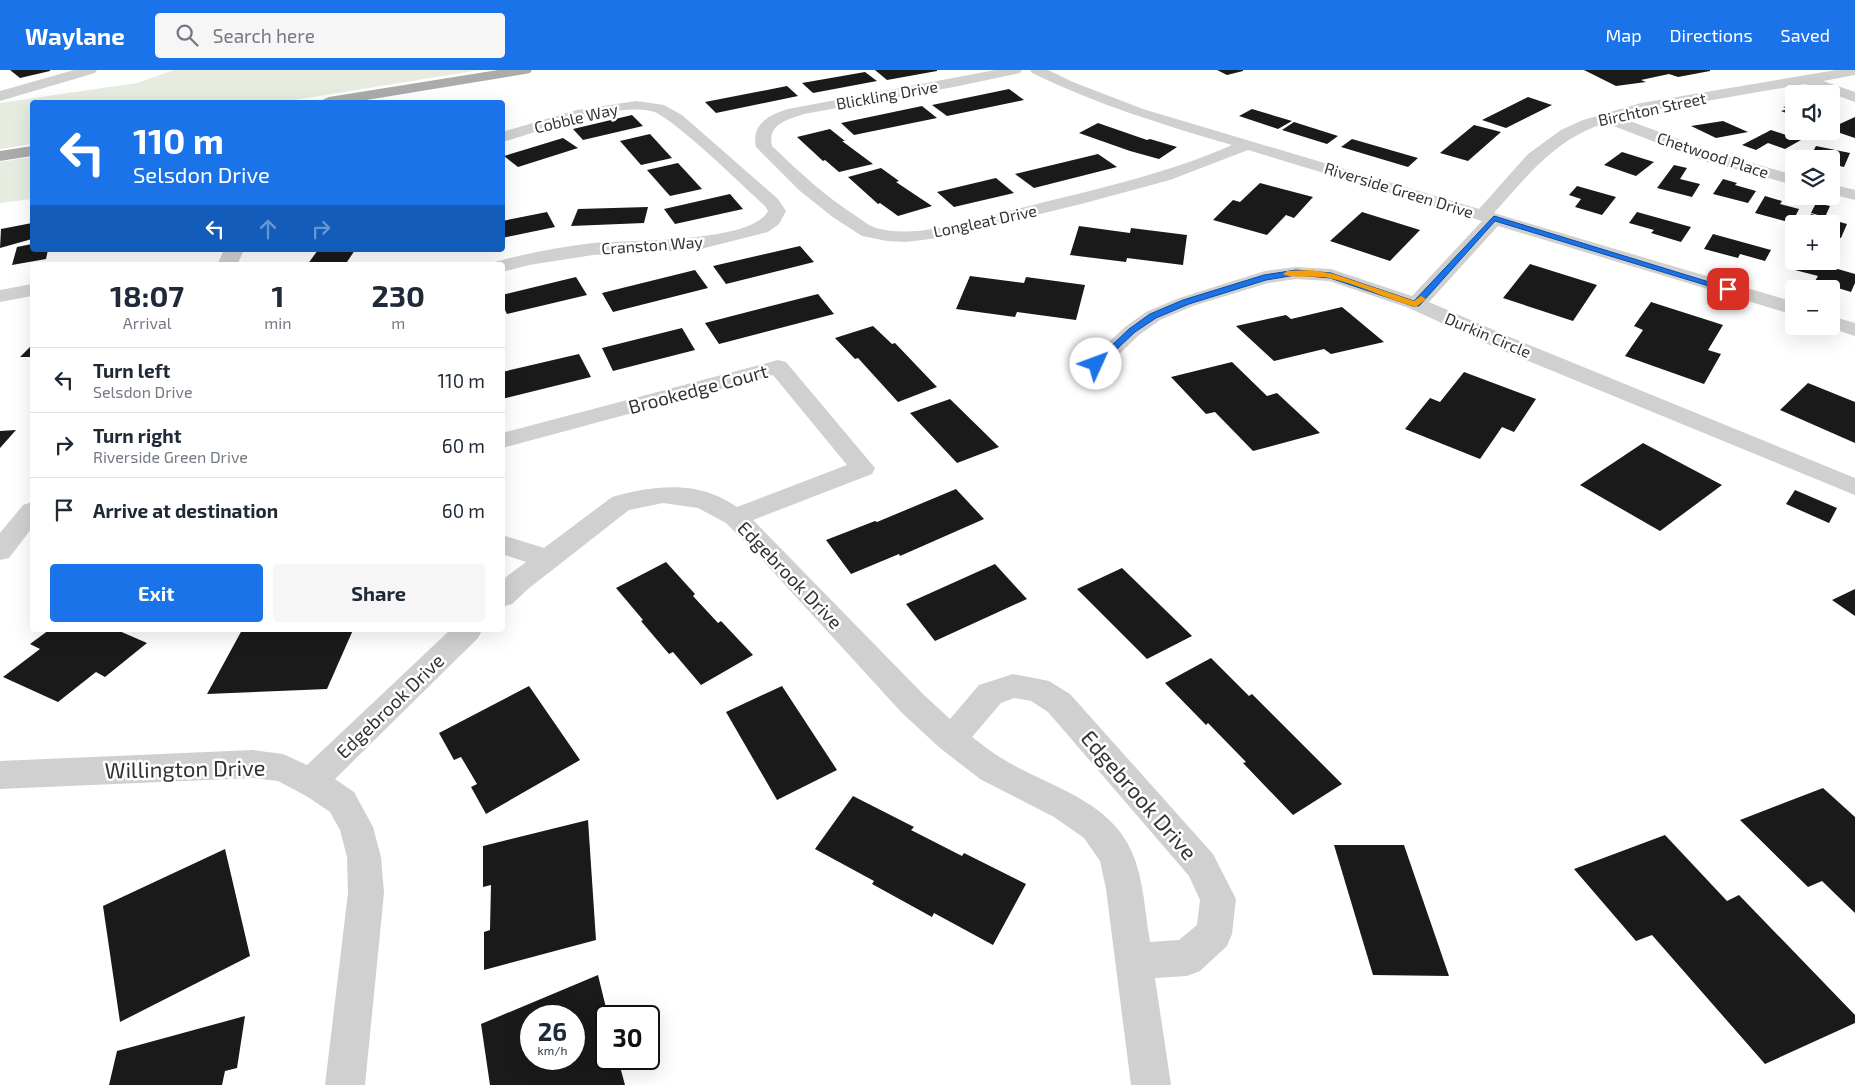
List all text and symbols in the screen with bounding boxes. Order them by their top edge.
search box [155,13,505,58]
text: Waylane [25,21,125,50]
icon: search [173,21,201,49]
text: Search here [213,24,315,47]
text: Map [1605,24,1642,46]
text: Directions [1670,24,1753,46]
text: Saved [1781,24,1830,46]
street label: Blickling Drive [834,76,939,113]
map controls [1785,85,1840,335]
button: sound [1785,85,1840,140]
street label: Birchton Street [1596,88,1708,129]
street label: Cobble Way [532,99,620,136]
text: 110 m [133,119,224,161]
icon: left [50,120,115,185]
street label: Chetwood Place [1655,128,1771,182]
button: layers [1785,150,1840,205]
street label: Riverside Green Drive [1322,158,1476,221]
text: Selsdon Drive [133,161,270,187]
street label: Longleat Drive [931,200,1038,241]
icon: left [201,215,229,243]
icon: ahead [254,215,282,243]
icon: right [307,215,335,243]
button: + [1785,215,1840,270]
street label: Cranston Way [601,231,704,258]
pin [1707,268,1749,310]
icon: arrive [1714,275,1742,303]
text: 18:07 [110,277,184,313]
text: 1 [271,277,284,313]
text: 230 [372,277,425,313]
button: − [1785,280,1840,335]
street label: Durkin Circle [1442,308,1534,361]
text: Arrival [123,313,171,332]
text: min [264,313,292,332]
text: m [391,313,405,332]
position arrow [1069,337,1121,389]
text: Turn left [93,359,170,382]
street label: Brookedge Court [626,359,770,418]
icon: left [50,366,78,394]
text: 110 m [438,369,485,392]
text: Selsdon Drive [93,382,193,401]
text: Turn right [93,424,181,447]
icon: right [50,431,78,459]
text: 60 m [442,434,485,457]
text: Riverside Green Drive [93,447,248,466]
icon: arrive [50,496,78,524]
text: Arrive at destination [93,499,278,522]
text: 60 m [442,499,485,522]
street label: Edgebrook Drive [733,516,848,633]
button: Exit [50,564,263,622]
button: Share [273,564,485,622]
street label: Edgebrook Drive [331,648,448,763]
street label: Edgebrook Drive [1076,724,1203,864]
street label: Willington Drive [104,754,266,782]
speed limit sign: 30 [595,1005,660,1070]
text: 26 [538,1016,567,1046]
text: km/h [538,1043,567,1057]

